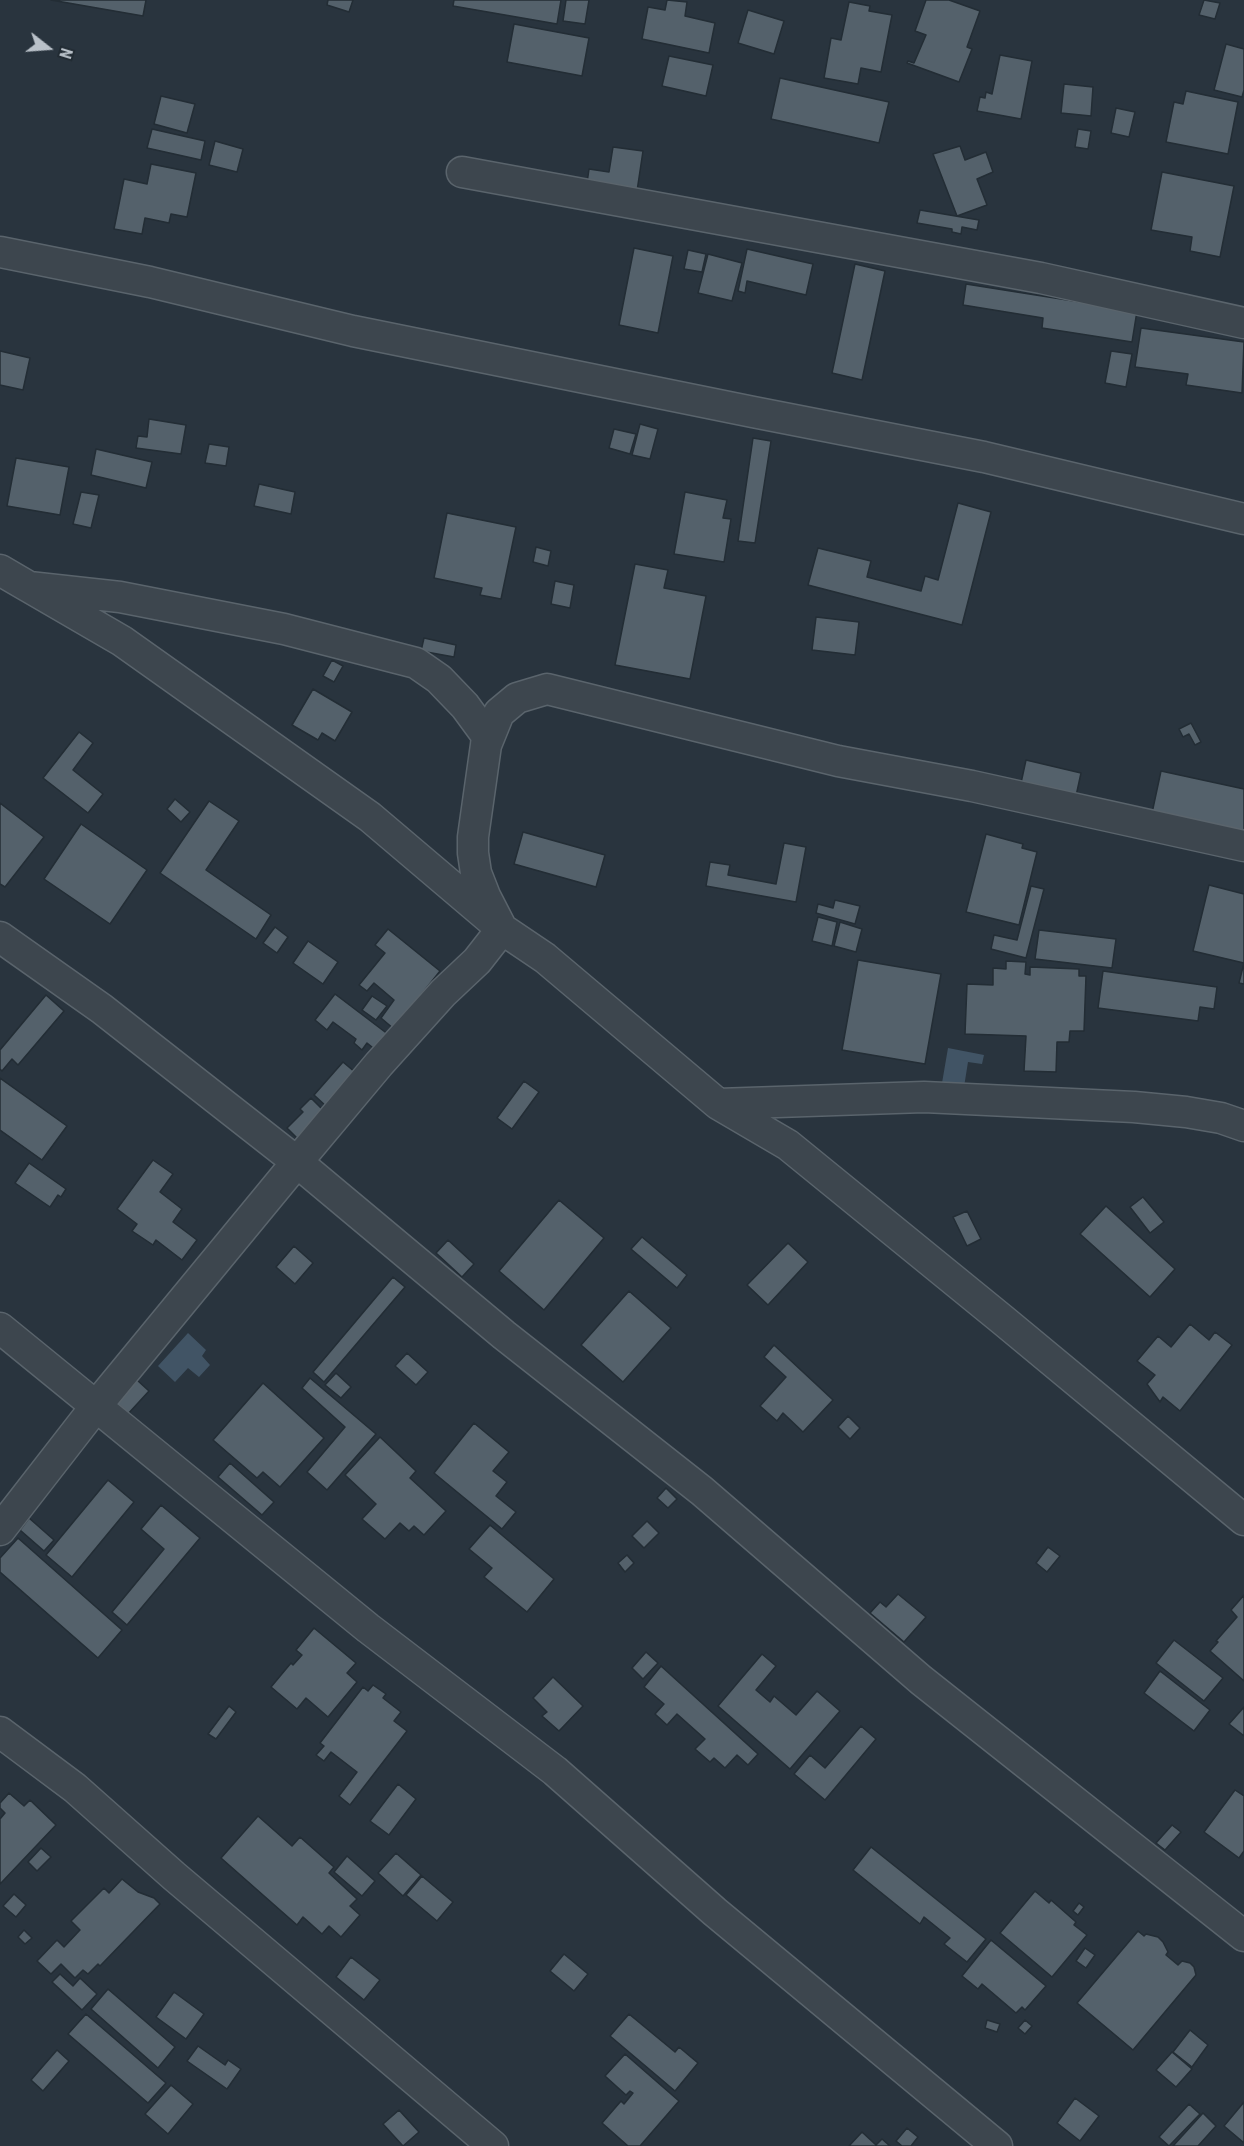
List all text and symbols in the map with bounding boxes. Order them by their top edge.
north arrow [18,18,78,78]
text: N [55,46,76,61]

